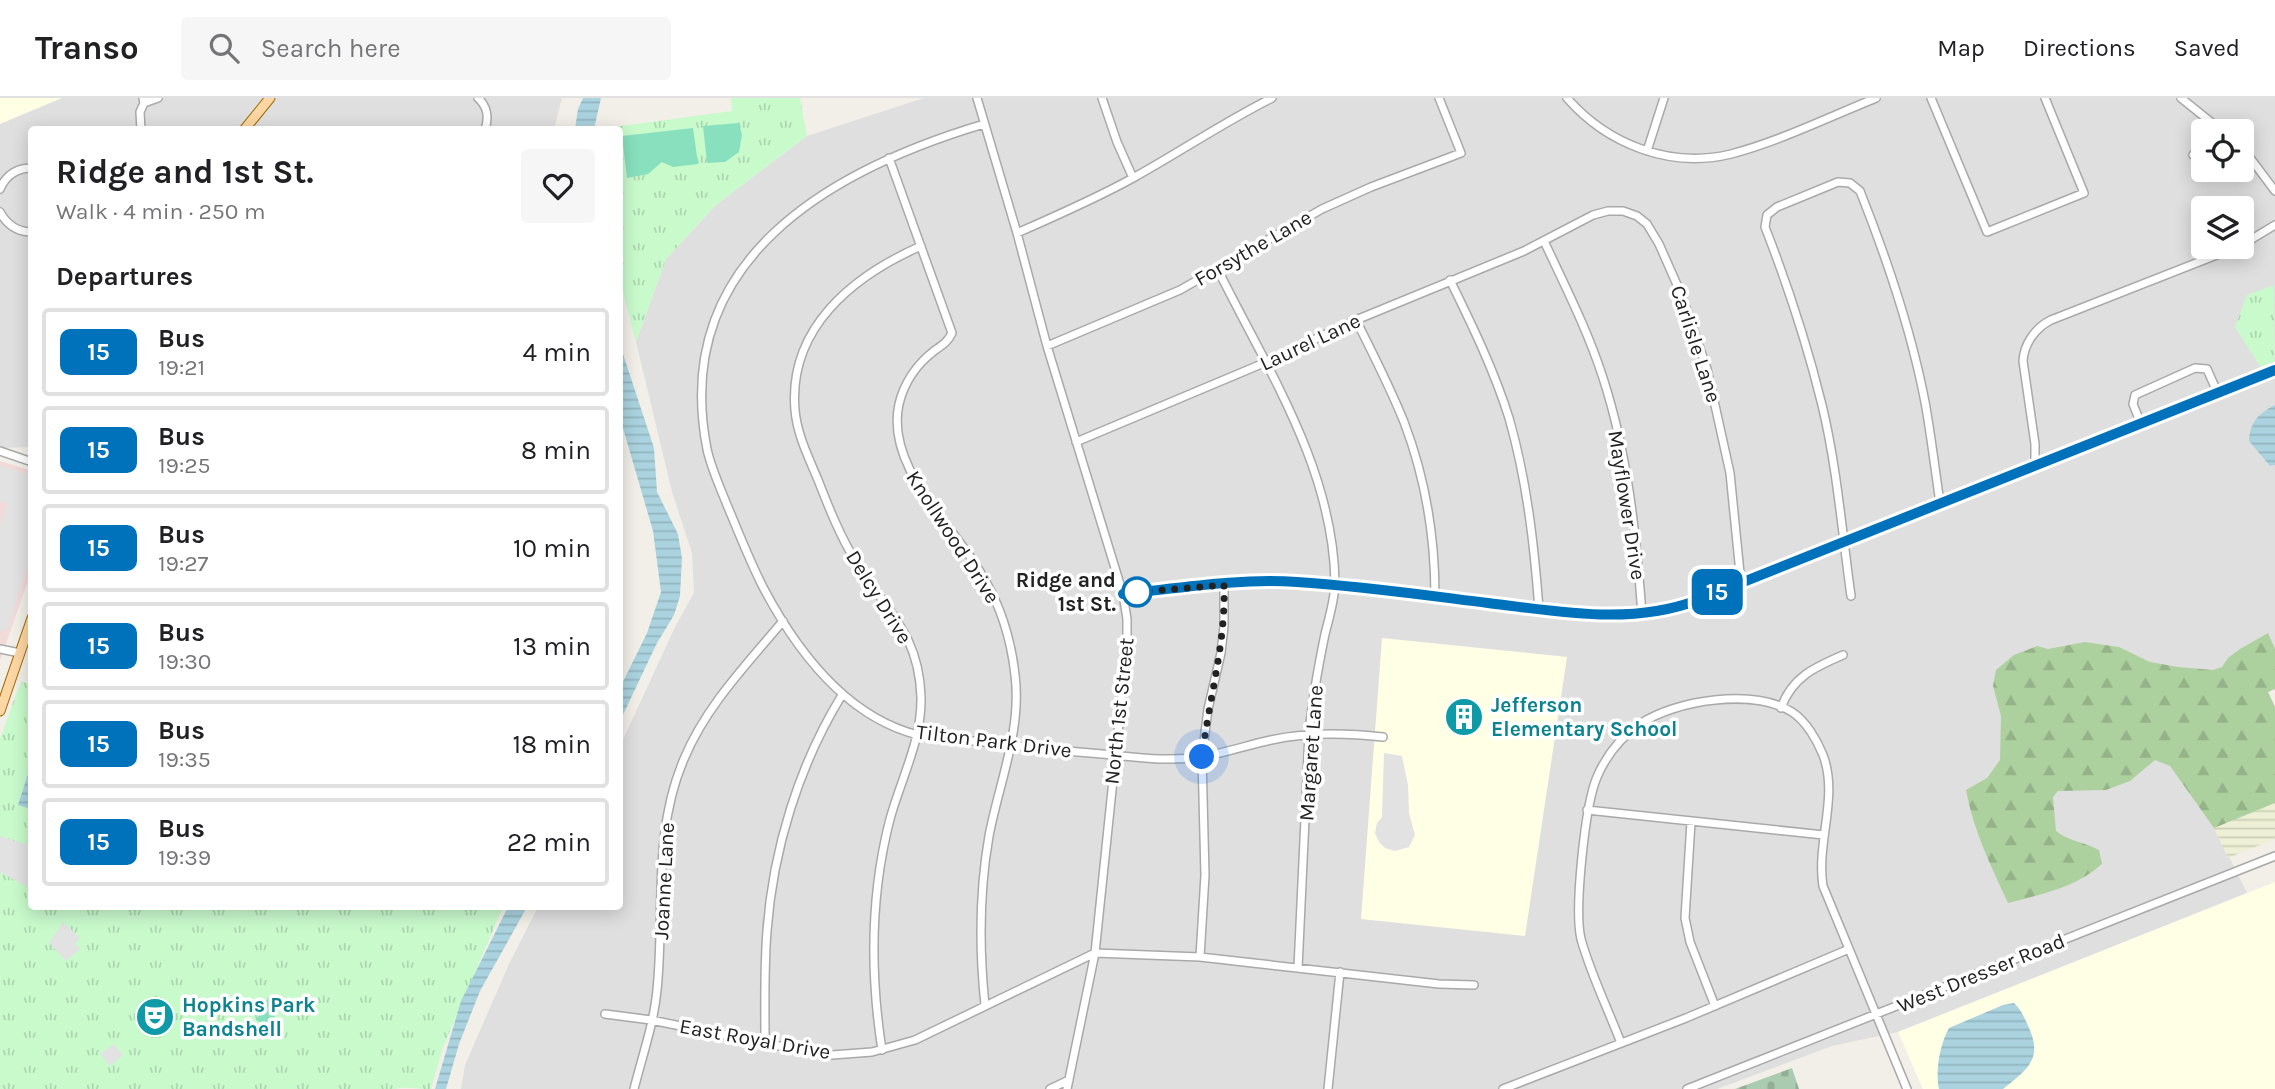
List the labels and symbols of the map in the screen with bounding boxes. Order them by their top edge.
street label: Forsythe Lane [1190,205,1316,291]
street label: Carlisle Lane [1666,282,1726,406]
street label: Laurel Lane [1256,308,1364,376]
street label: Mayflower Drive [1603,428,1651,582]
street label: Knollwood Drive [901,466,1005,608]
street label: Delcy Drive [841,546,917,648]
place label: Ridge and 1st St. [1016,568,1116,616]
line badge: 15 [1686,569,1748,615]
marker: Ridge and 1st St. [1122,577,1152,607]
street label: North 1st Street [1099,636,1139,786]
street label: Margaret Lane [1294,684,1328,822]
place label: Jefferson Elementary School [1491,693,1677,741]
building icon: Jefferson Elementary School [1443,696,1485,738]
street label: Tilton Park Drive [915,720,1073,762]
your location [1184,739,1219,774]
street label: Joanne Lane [649,822,679,940]
street label: West Dresser Road [1894,928,2068,1018]
place label: Hopkins Park Bandshell [182,993,316,1041]
theatre icon: Hopkins Park Bandshell [134,996,176,1038]
street label: East Royal Drive [678,1014,832,1064]

